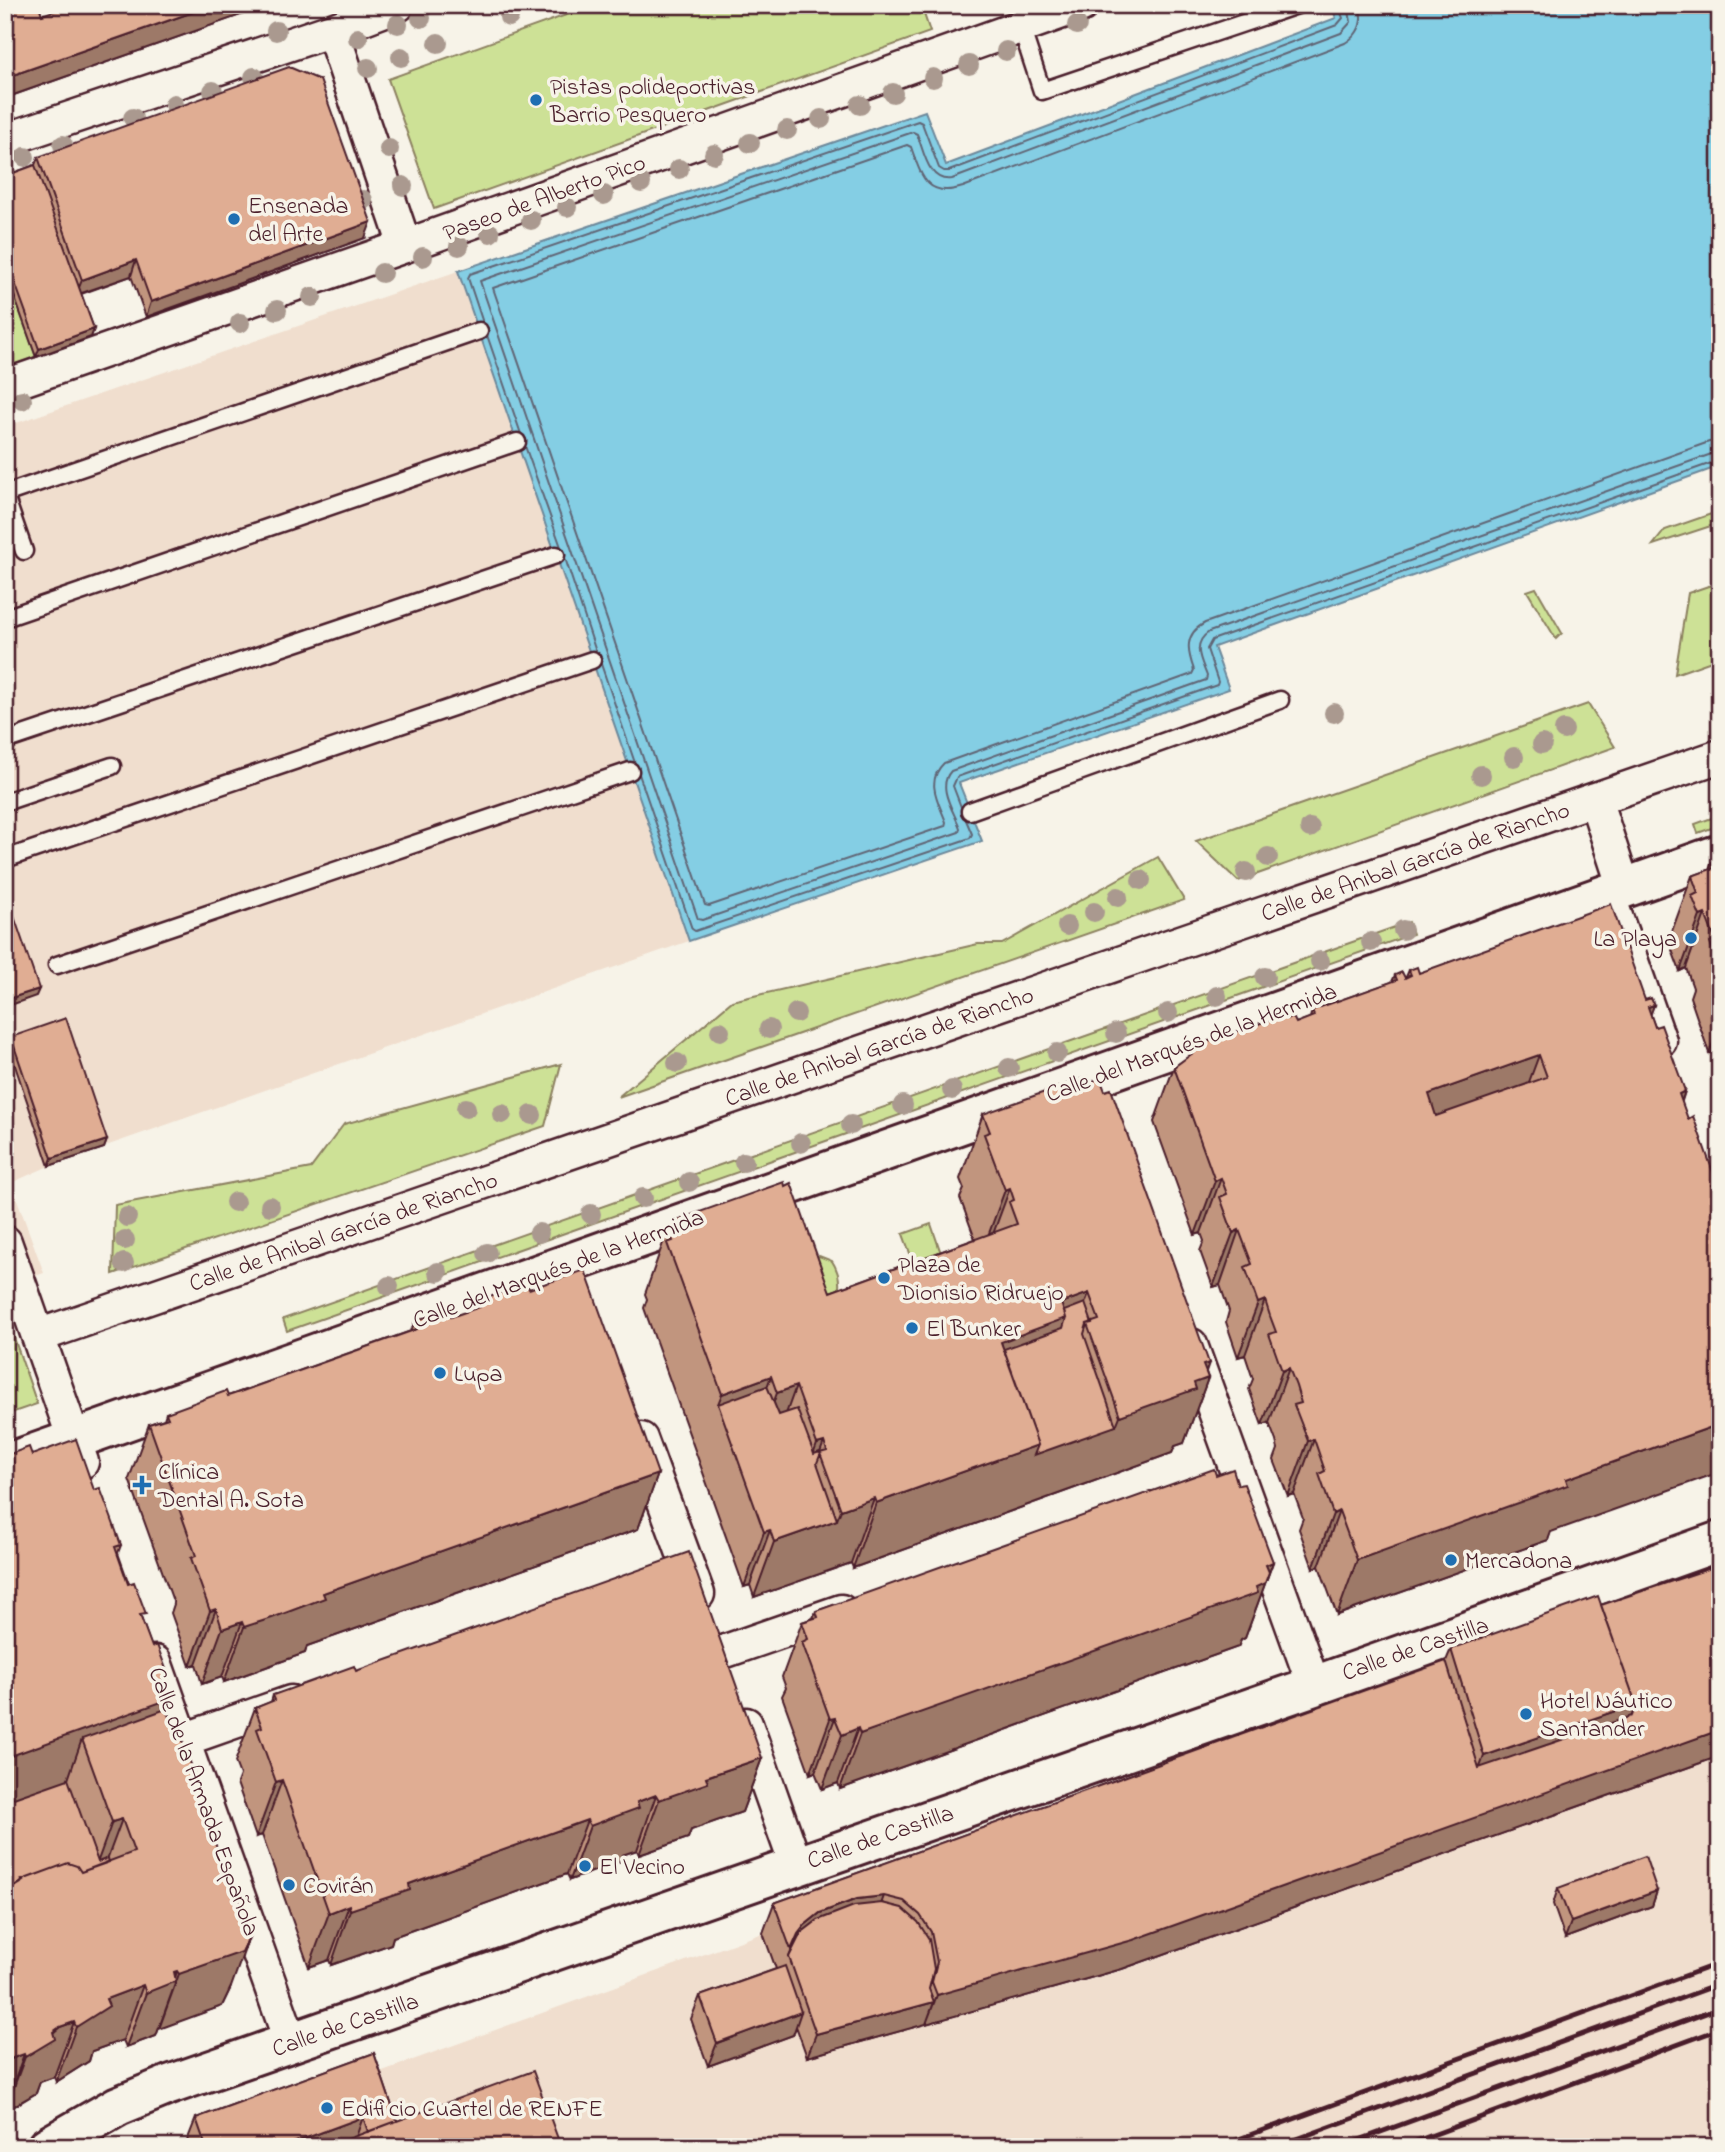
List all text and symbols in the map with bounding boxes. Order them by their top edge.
place label: Pistas polideportivas Barrio Pesquero [549,71,755,134]
marker: Pistas polideportivas Barrio Pesquero [528,92,544,108]
street label: Paseo de Alberto Pico [439,146,651,252]
place label: Ensenada del Arte [248,190,349,253]
marker: Ensenada del Arte [226,211,242,227]
street label: Calle de Anibal García de Riancho [1257,794,1575,933]
place label: La Playa [1593,923,1677,959]
marker: La Playa [1683,930,1699,946]
street label: Calle del Marqués de la Hermida [1041,975,1342,1113]
street label: Calle de Anibal García de Riancho [721,979,1039,1118]
street label: Calle de Anibal García de Riancho [185,1164,503,1303]
street label: Calle del Marqués de la Hermida [408,1201,709,1339]
place label: Plaza de Dionisio Ridruejo [897,1249,1064,1312]
marker: Plaza de Dionisio Ridruejo [876,1270,892,1286]
place label: El Bunker [926,1313,1021,1348]
marker: El Bunker [904,1320,920,1336]
place label: Lupa [454,1358,503,1393]
marker: Lupa [432,1365,448,1381]
place label: Clínica Dental A. Sota [157,1456,304,1519]
marker: Clínica Dental A. Sota [132,1475,152,1495]
place label: Mercadona [1465,1545,1572,1580]
marker: Mercadona [1443,1552,1459,1568]
street label: Calle de Castilla [1338,1609,1494,1692]
street label: Calle de la Armada Española [138,1663,268,1941]
place label: Hotel Náutico Santander [1540,1685,1673,1748]
marker: Hotel Náutico Santander [1518,1706,1534,1722]
street label: Calle de Castilla [803,1797,959,1880]
place label: El Vecino [599,1851,685,1886]
marker: El Vecino [577,1858,593,1874]
place label: Covirán [303,1870,374,1905]
marker: Covirán [281,1877,297,1893]
street label: Calle de Castilla [268,1985,424,2068]
place label: Edificio Cuartel de RENFE [341,2093,603,2128]
marker: Edificio Cuartel de RENFE [319,2100,335,2116]

